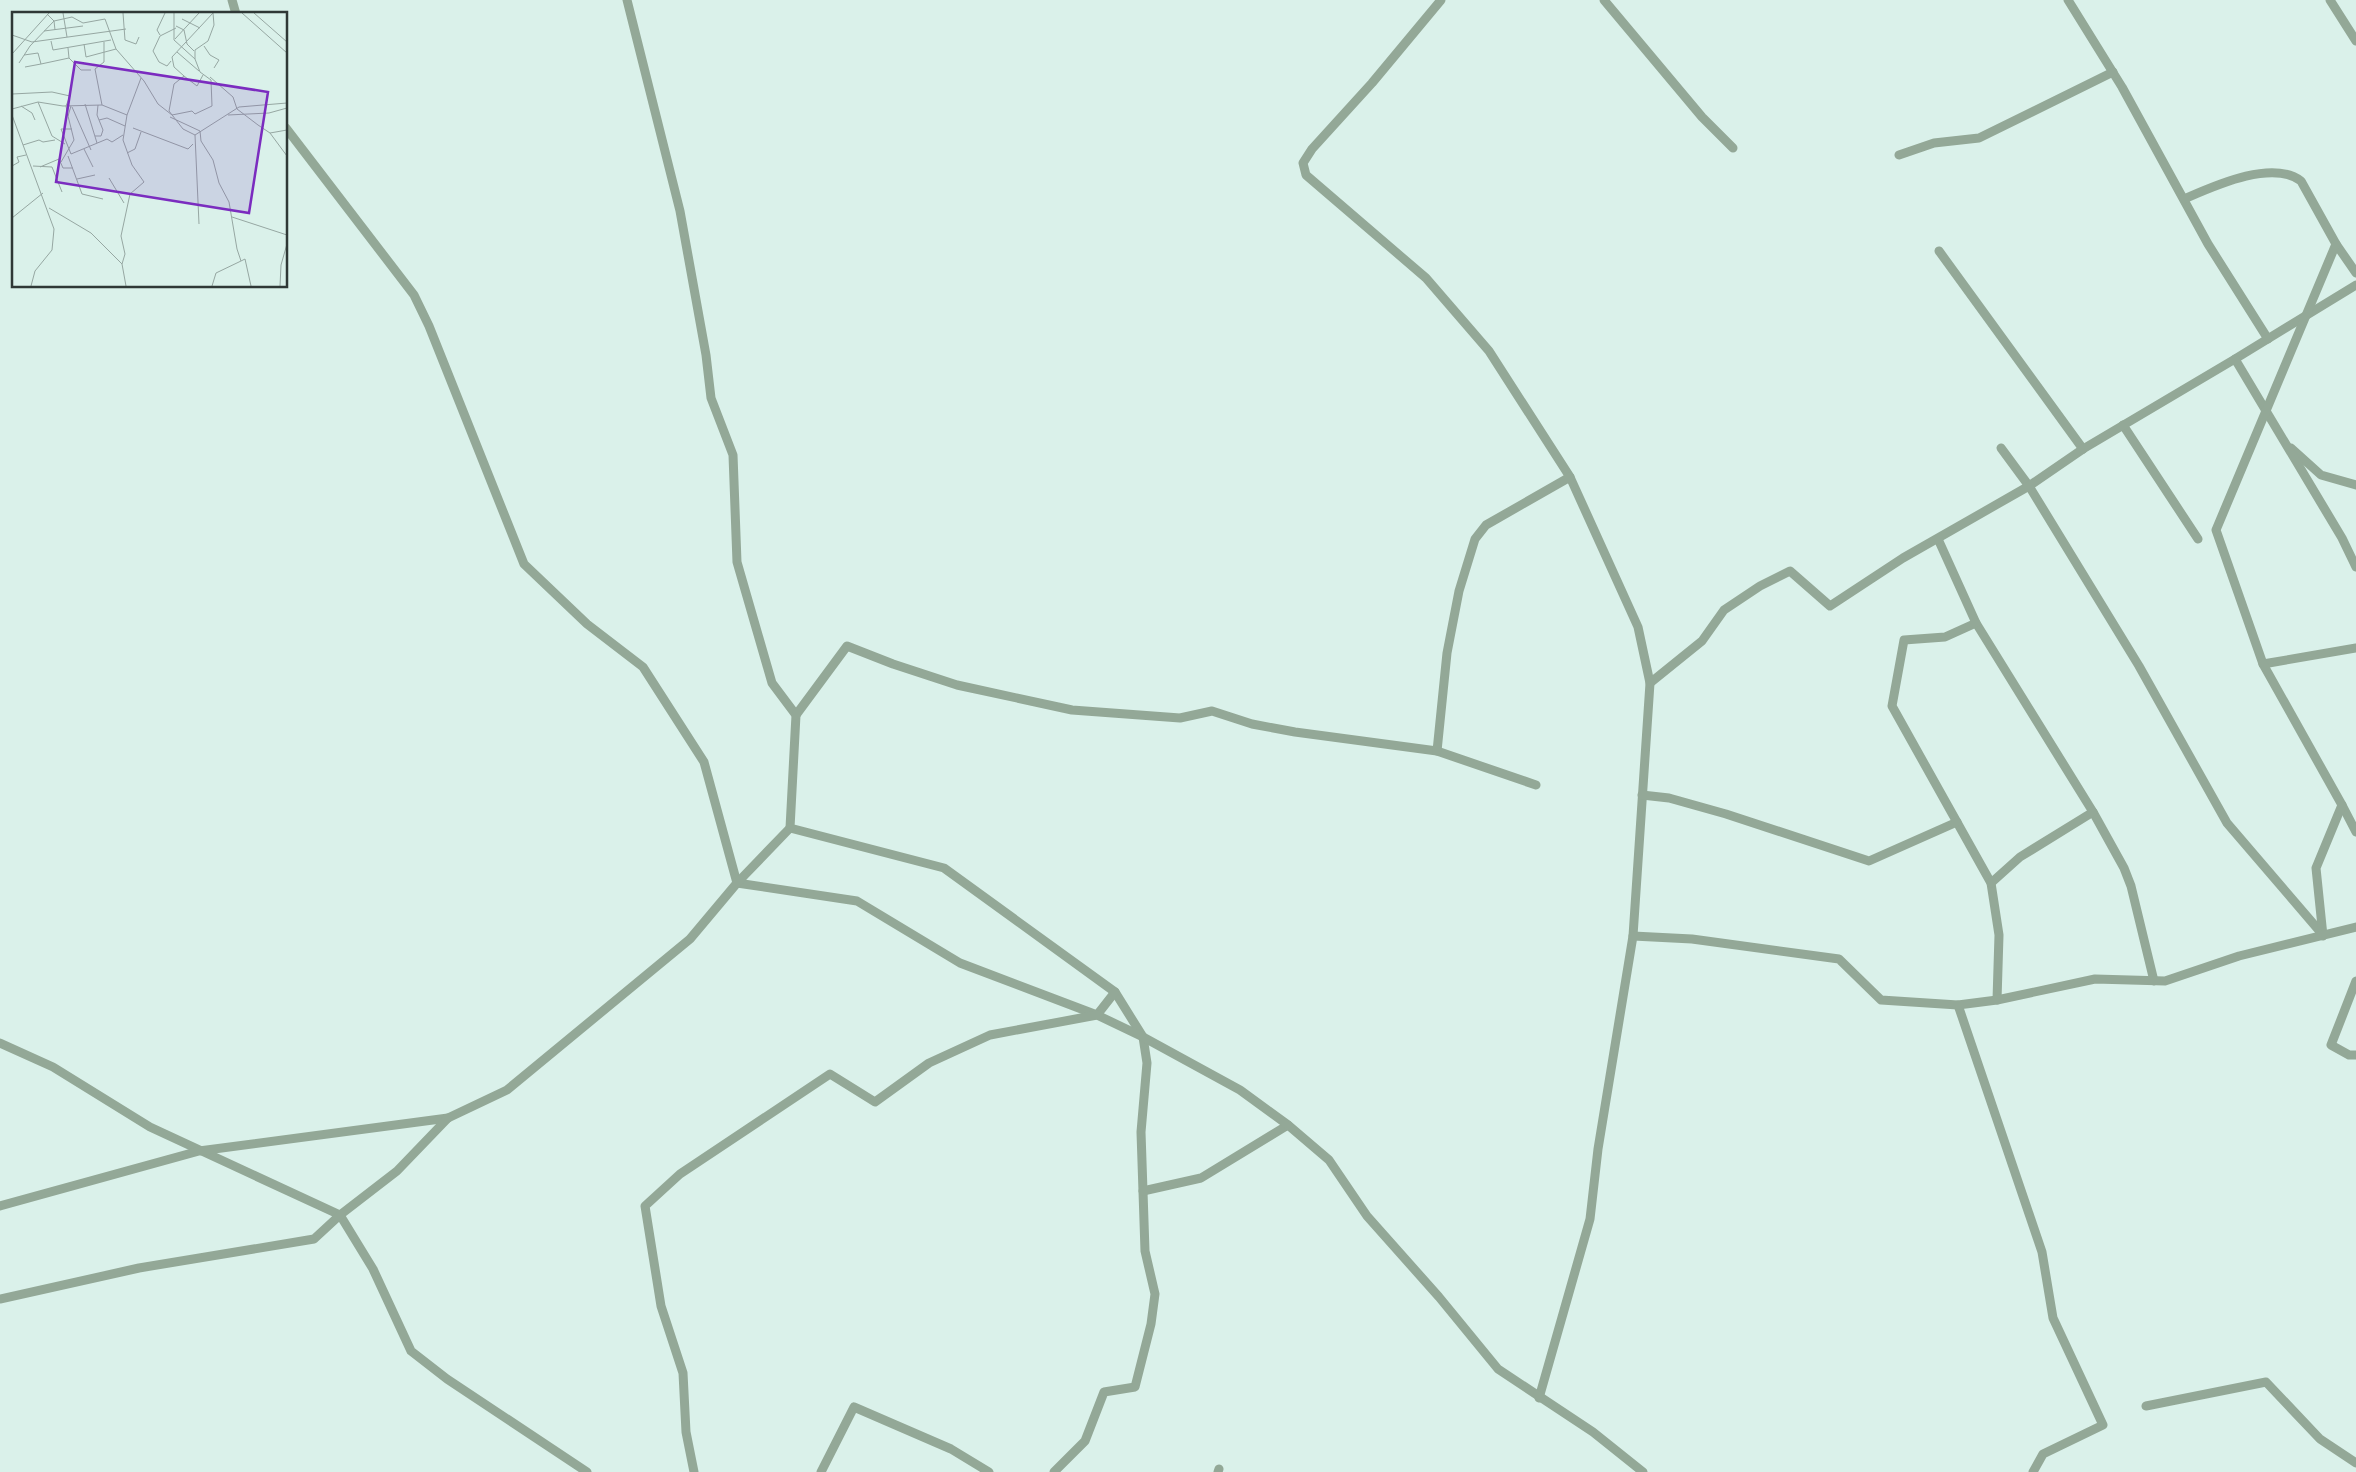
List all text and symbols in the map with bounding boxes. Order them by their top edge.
inset map [12,12,288,288]

